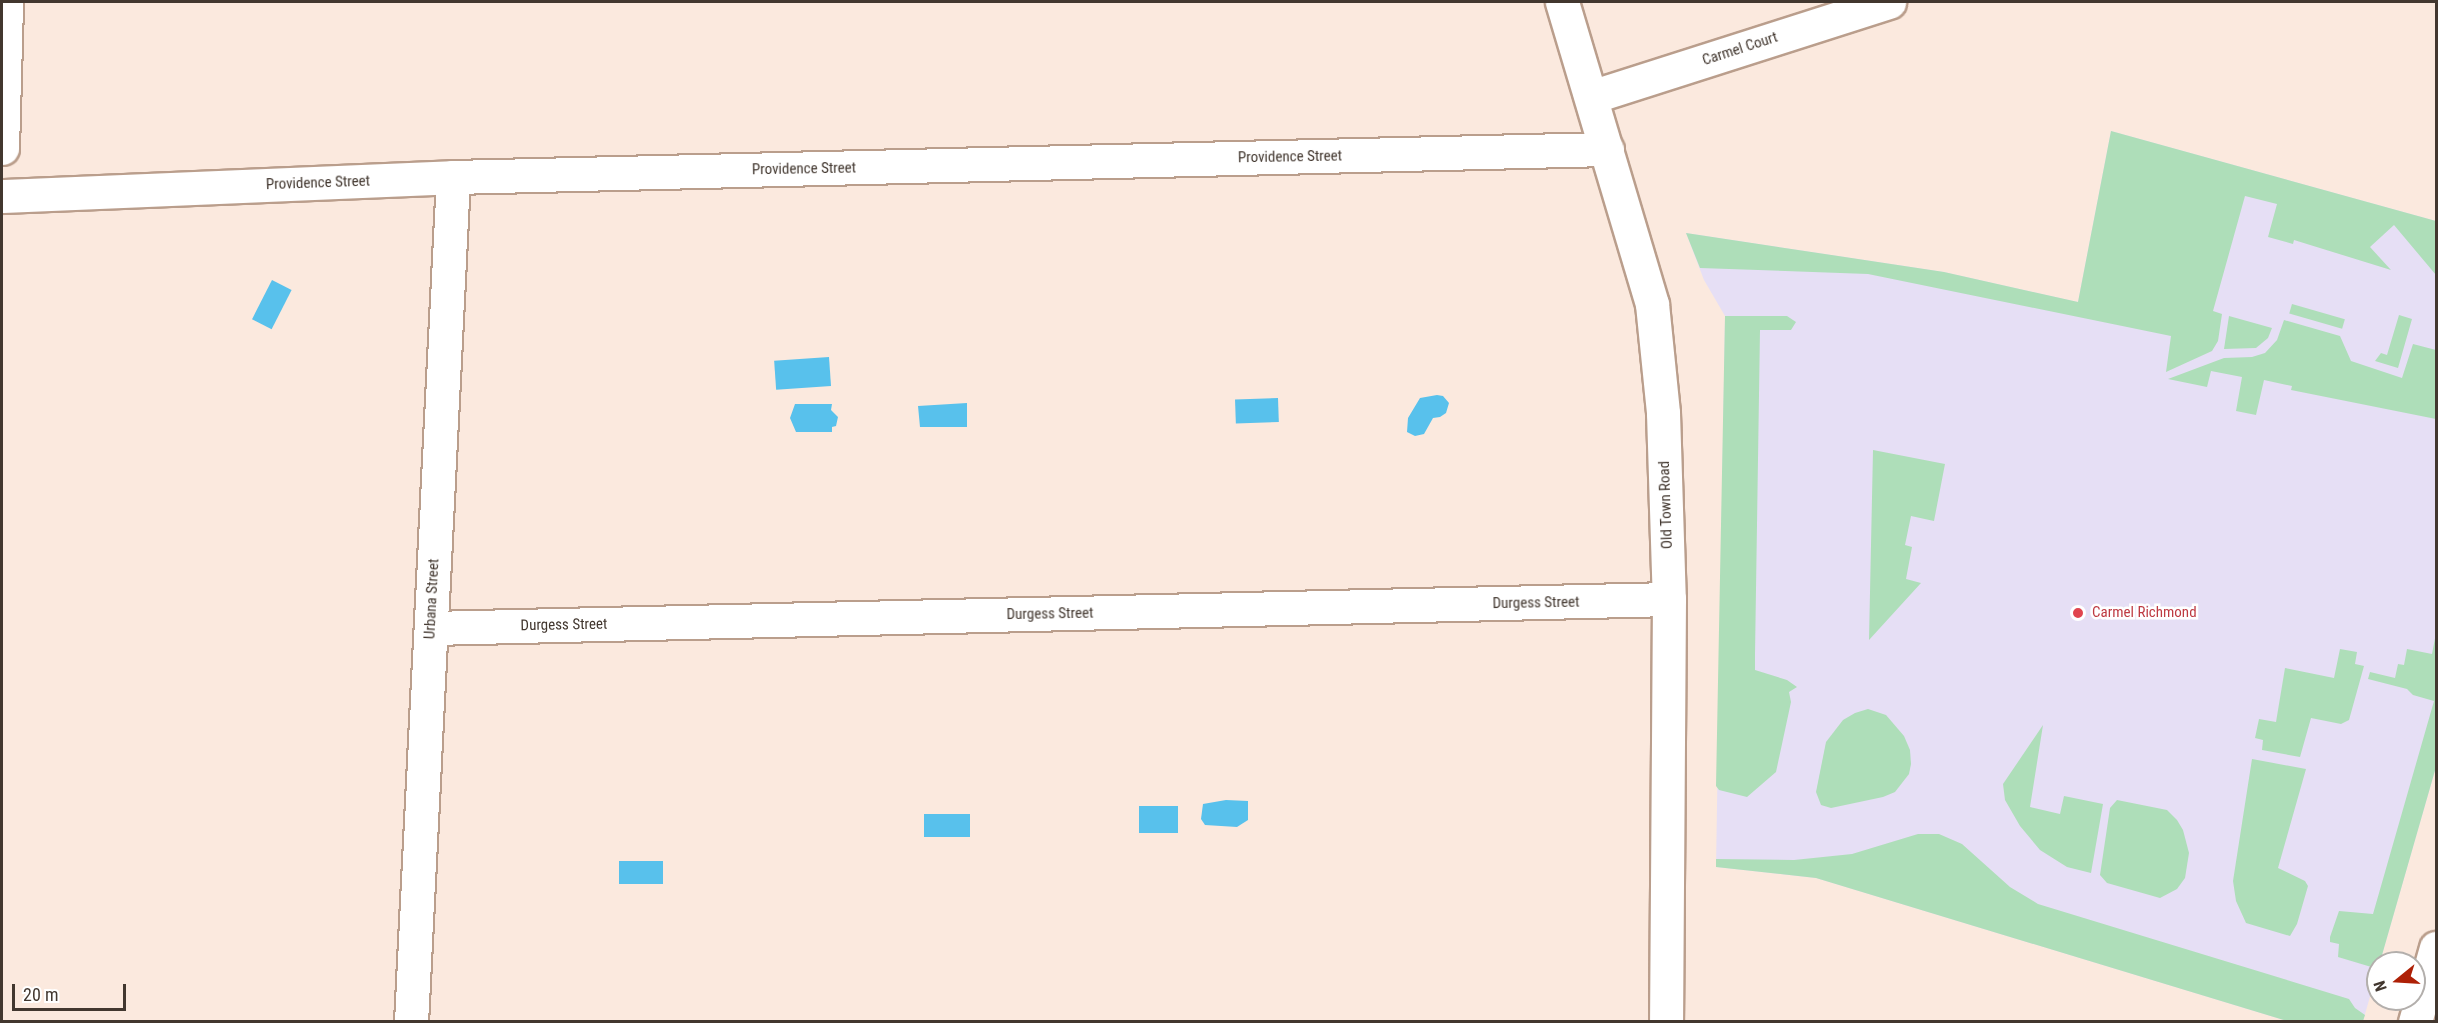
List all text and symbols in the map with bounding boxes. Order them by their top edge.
street label: Carmel Court [1700,28,1780,70]
street label: Providence Street [1238,147,1342,167]
street label: Providence Street [752,159,856,179]
street label: Providence Street [266,172,370,194]
street label: Old Town Road [1655,460,1677,550]
street label: Urbana Street [421,558,443,640]
street label: Durgess Street [1492,593,1580,613]
street label: Durgess Street [1006,604,1094,624]
marker: Carmel Richmond [2069,604,2087,622]
place label: Carmel Richmond [2092,604,2197,622]
street label: Durgess Street [520,615,608,635]
north arrow [2366,951,2426,1011]
scale bar [15,972,129,1010]
text: N [2370,979,2391,994]
text: 20 m [23,984,58,1005]

